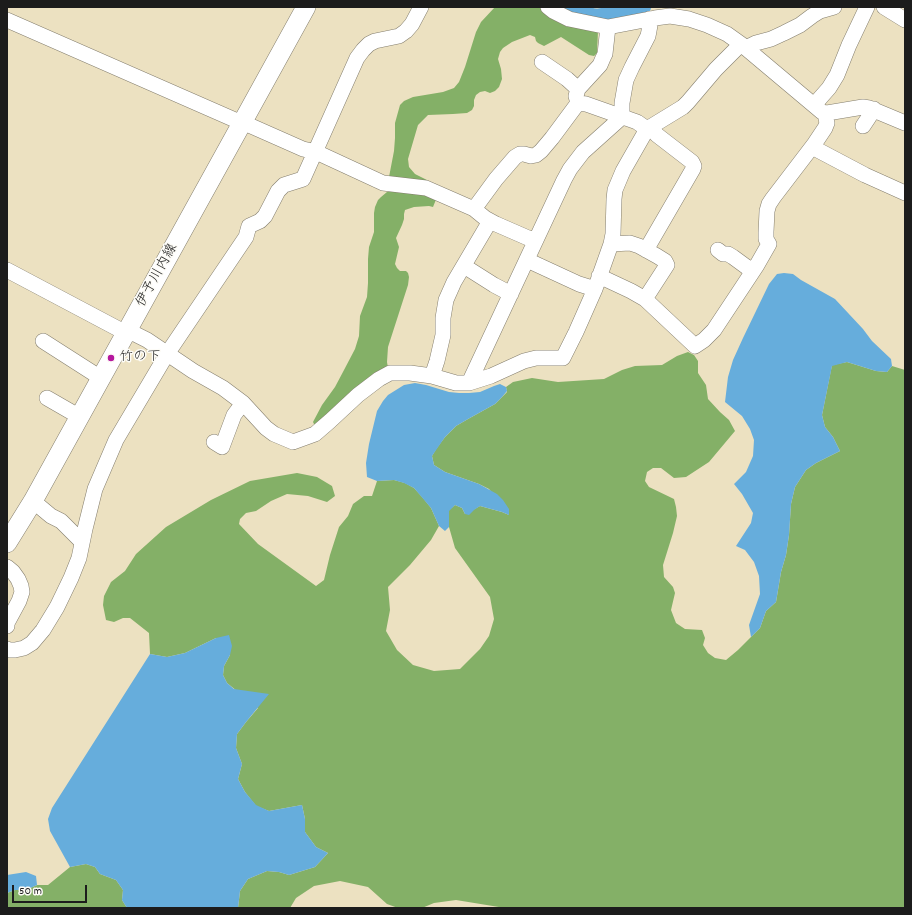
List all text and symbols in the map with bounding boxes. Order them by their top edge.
street label: 伊予川内線 [134,241,182,311]
place label: 竹の下 [119,350,161,366]
marker: 竹の下 [106,353,116,363]
scale bar [14,877,89,903]
text: 50 m [19,883,42,900]

